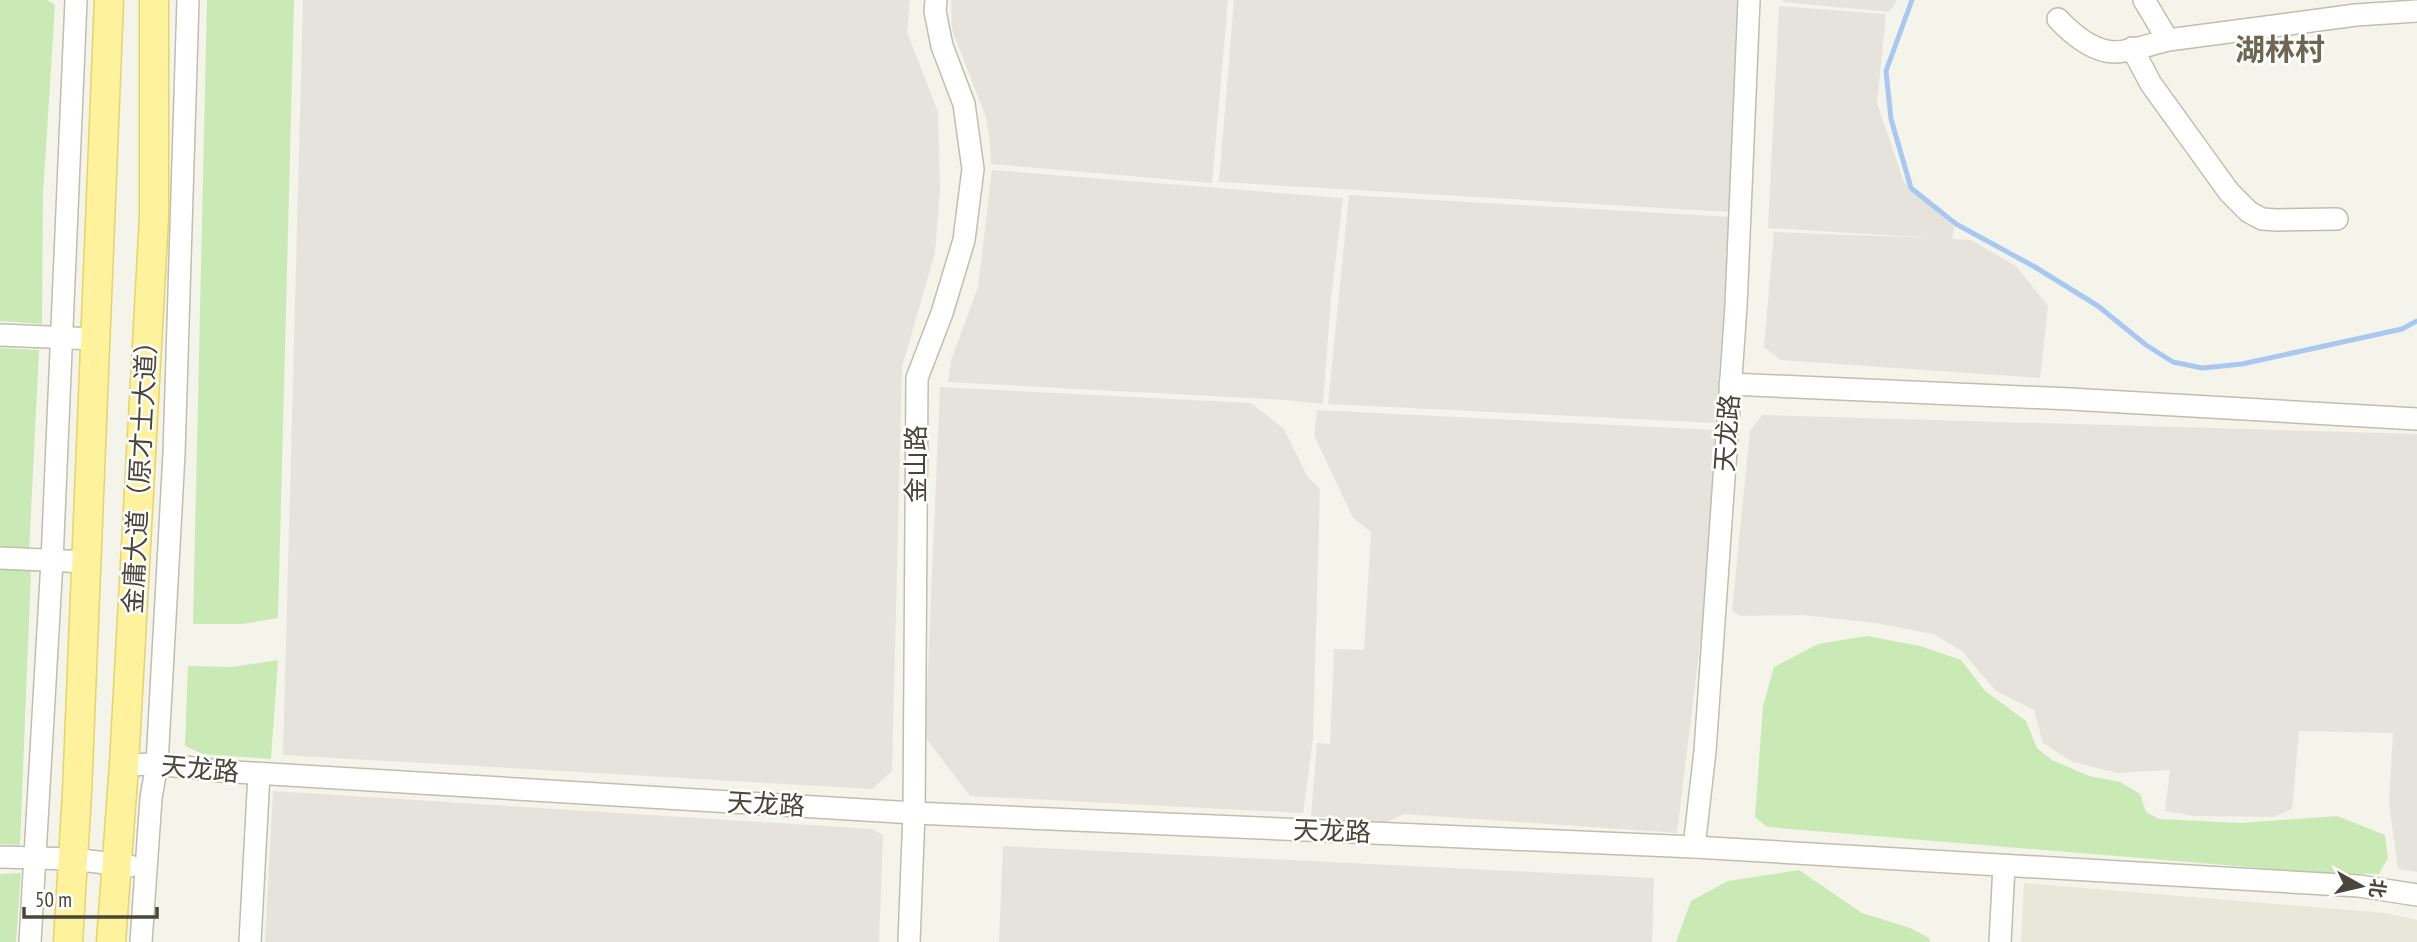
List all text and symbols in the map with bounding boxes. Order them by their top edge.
district label: 湖林村 [2235,29,2325,68]
street label: 金庸大道（原才士大道） [116,327,163,615]
street label: 天龙路 [1707,393,1746,473]
street label: 金山路 [899,425,932,503]
street label: 天龙路 [160,749,240,788]
street label: 天龙路 [726,785,806,822]
street label: 天龙路 [1292,813,1372,848]
north arrow [2326,851,2396,921]
scale bar [24,876,158,920]
text: 北 [2365,877,2391,899]
text: 50 m [35,886,72,913]

